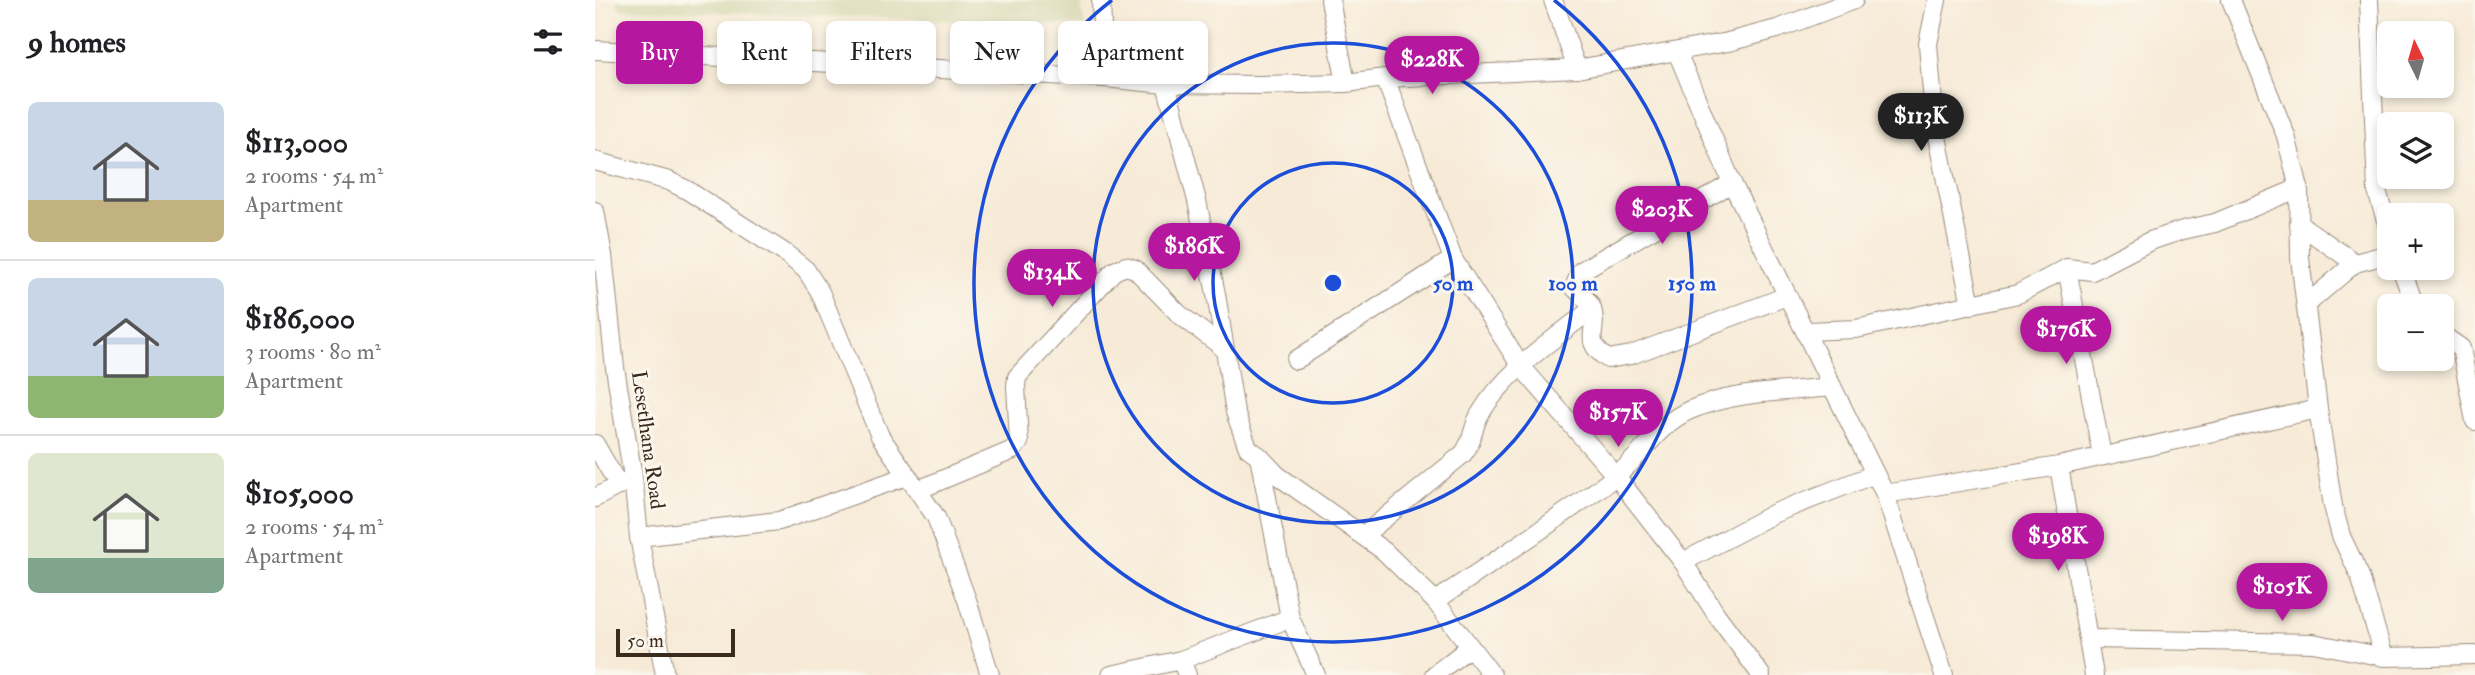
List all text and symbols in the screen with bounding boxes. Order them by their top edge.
chip: Buy [616,21,703,84]
chip: Rent [717,21,812,84]
chip: Filters [826,21,936,84]
chip: New [950,21,1044,84]
chip: Apartment [1058,21,1208,84]
north arrow [2377,21,2453,98]
map controls [2377,21,2454,371]
icon: filters [529,23,567,61]
text: 9 homes [28,24,126,61]
pin: $228K [1383,36,1481,96]
text: $228K [1400,44,1464,73]
pin: $113K [1872,94,1970,153]
text: $113K [1894,101,1948,130]
button: layers [2377,112,2454,189]
text: $113,000 [245,124,348,161]
icon: home [84,130,168,214]
text: 2 rooms · 54 m² [245,161,383,190]
pin: $203K [1613,187,1711,246]
text: Apartment [245,190,343,219]
text: $203K [1631,194,1693,223]
button: + [2377,203,2454,280]
pin: $186K [1145,224,1243,283]
text: $186K [1164,231,1224,260]
pin: $134K [1003,250,1101,309]
text: $134K [1023,257,1081,286]
text: 50 m [1433,270,1474,297]
text: 100 m [1548,270,1599,297]
text: 150 m [1668,270,1717,297]
centre of rings [1321,271,1345,295]
button: − [2377,294,2454,371]
text: $186,000 [245,300,355,337]
icon: home [84,306,168,390]
pin: $176K [2017,306,2115,366]
text: $176K [2036,314,2096,343]
text: 3 rooms · 80 m² [245,337,381,366]
text: Apartment [245,366,343,395]
street label: Lesetlhana Road [625,369,671,512]
pin: $157K [1569,390,1667,449]
text: $157K [1589,397,1647,426]
text: $105,000 [245,475,354,512]
icon: home [84,481,168,565]
text: 2 rooms · 54 m² [245,512,383,541]
pin: $198K [2009,514,2107,573]
text: $198K [2028,521,2088,550]
text: Apartment [245,541,343,570]
pin: $105K [2233,564,2331,623]
text: $105K [2252,571,2312,600]
scale bar [616,626,735,658]
text: 50 m [627,629,664,653]

